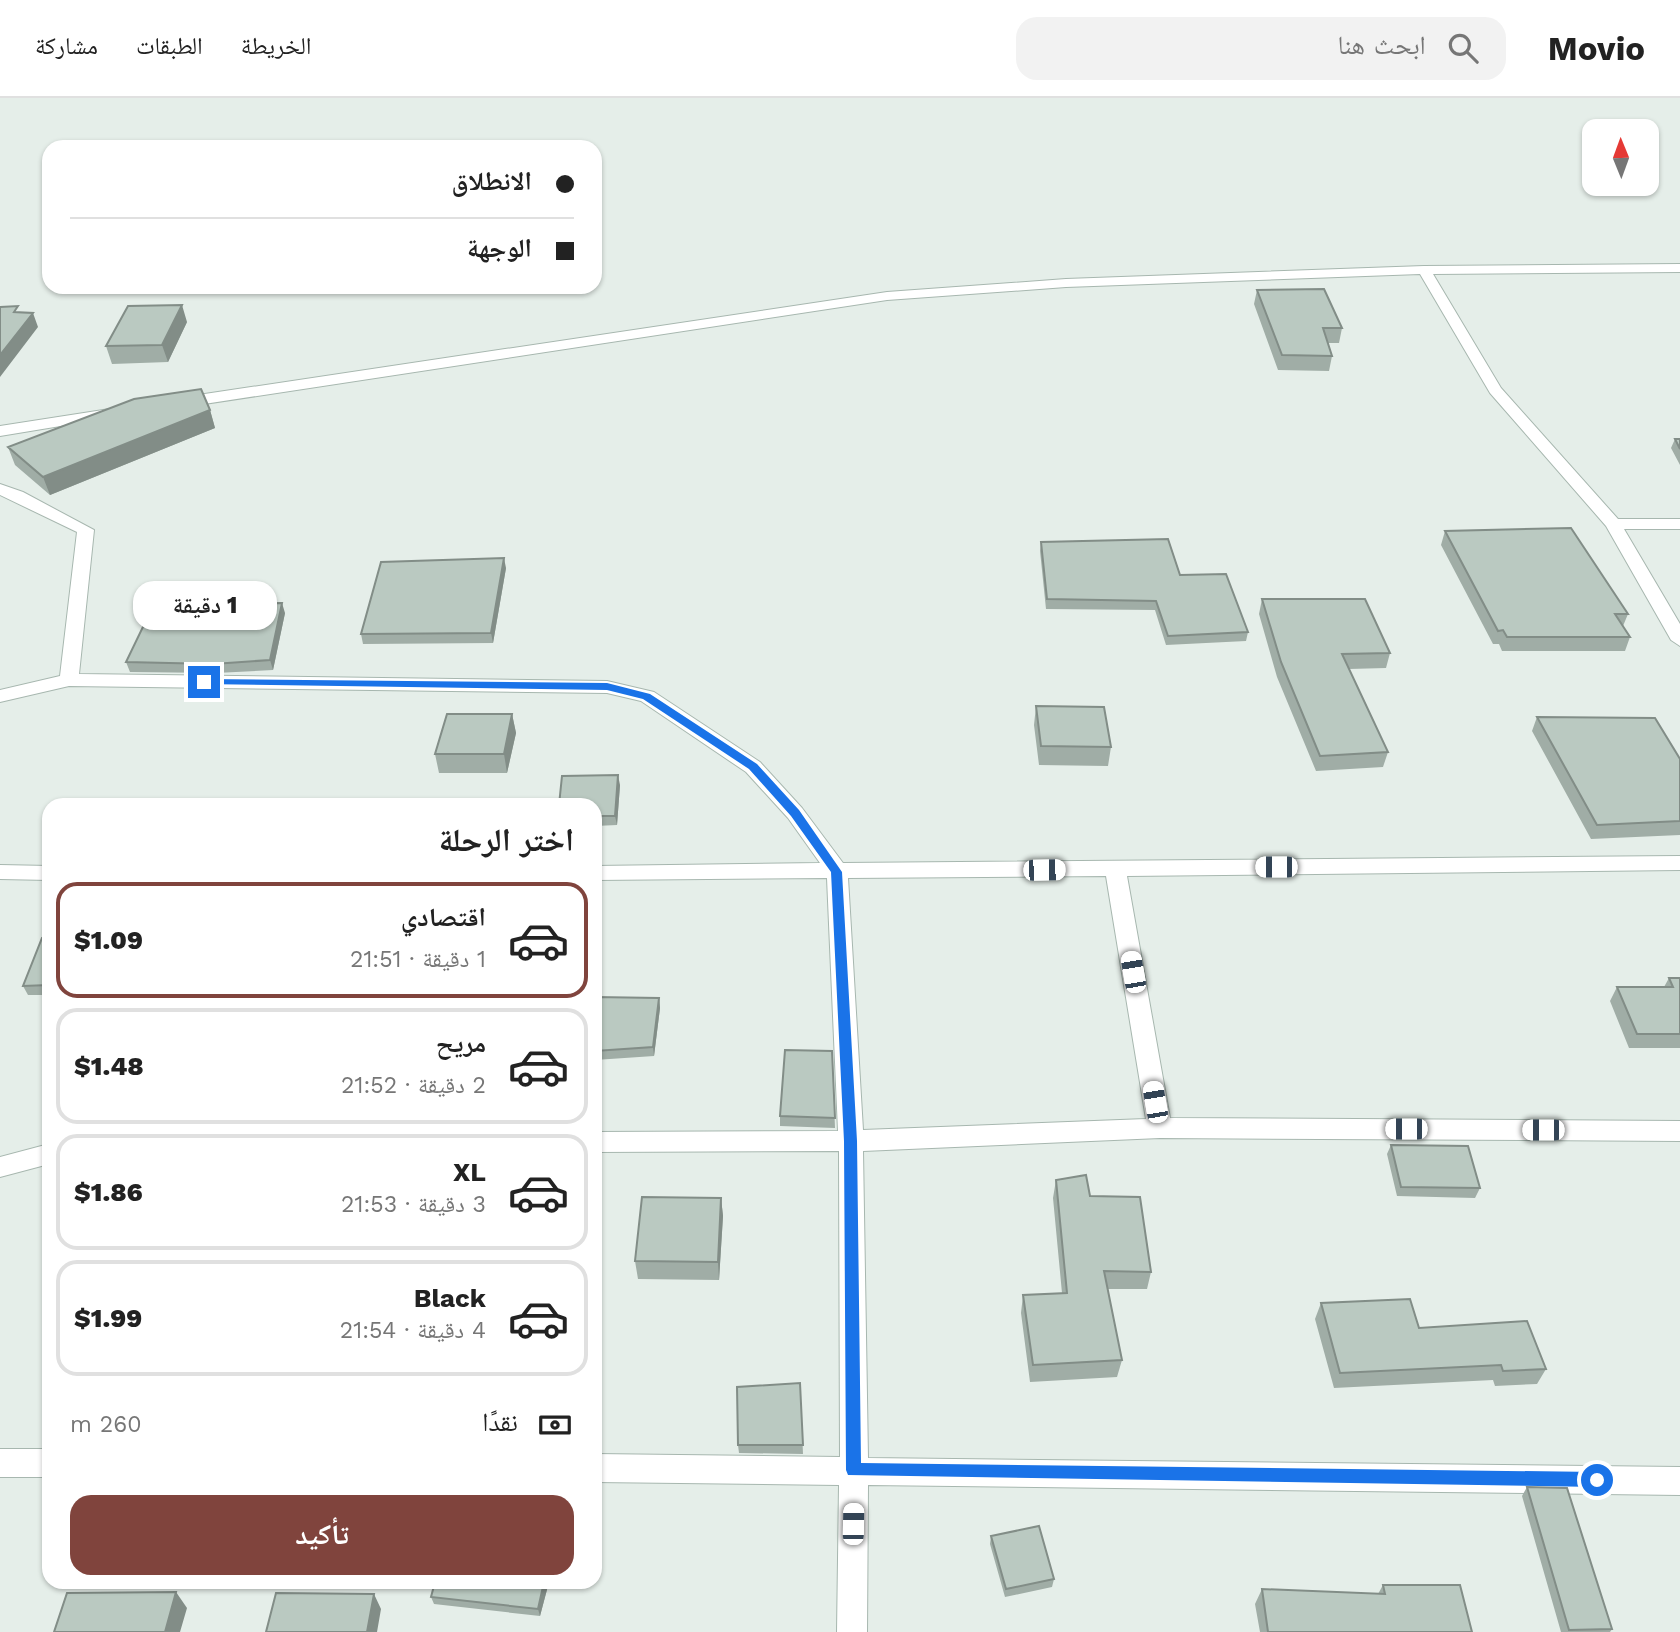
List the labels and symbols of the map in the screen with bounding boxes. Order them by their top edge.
north arrow [1582,119,1659,196]
callout: 1 دقيقة [132,580,276,630]
route end [188,666,220,698]
car [1256,857,1298,878]
car [1023,859,1066,881]
car [1120,949,1147,995]
car [1142,1079,1169,1125]
car [1386,1119,1428,1140]
car [1523,1120,1565,1141]
route start [1581,1464,1613,1496]
car [843,1503,864,1545]

